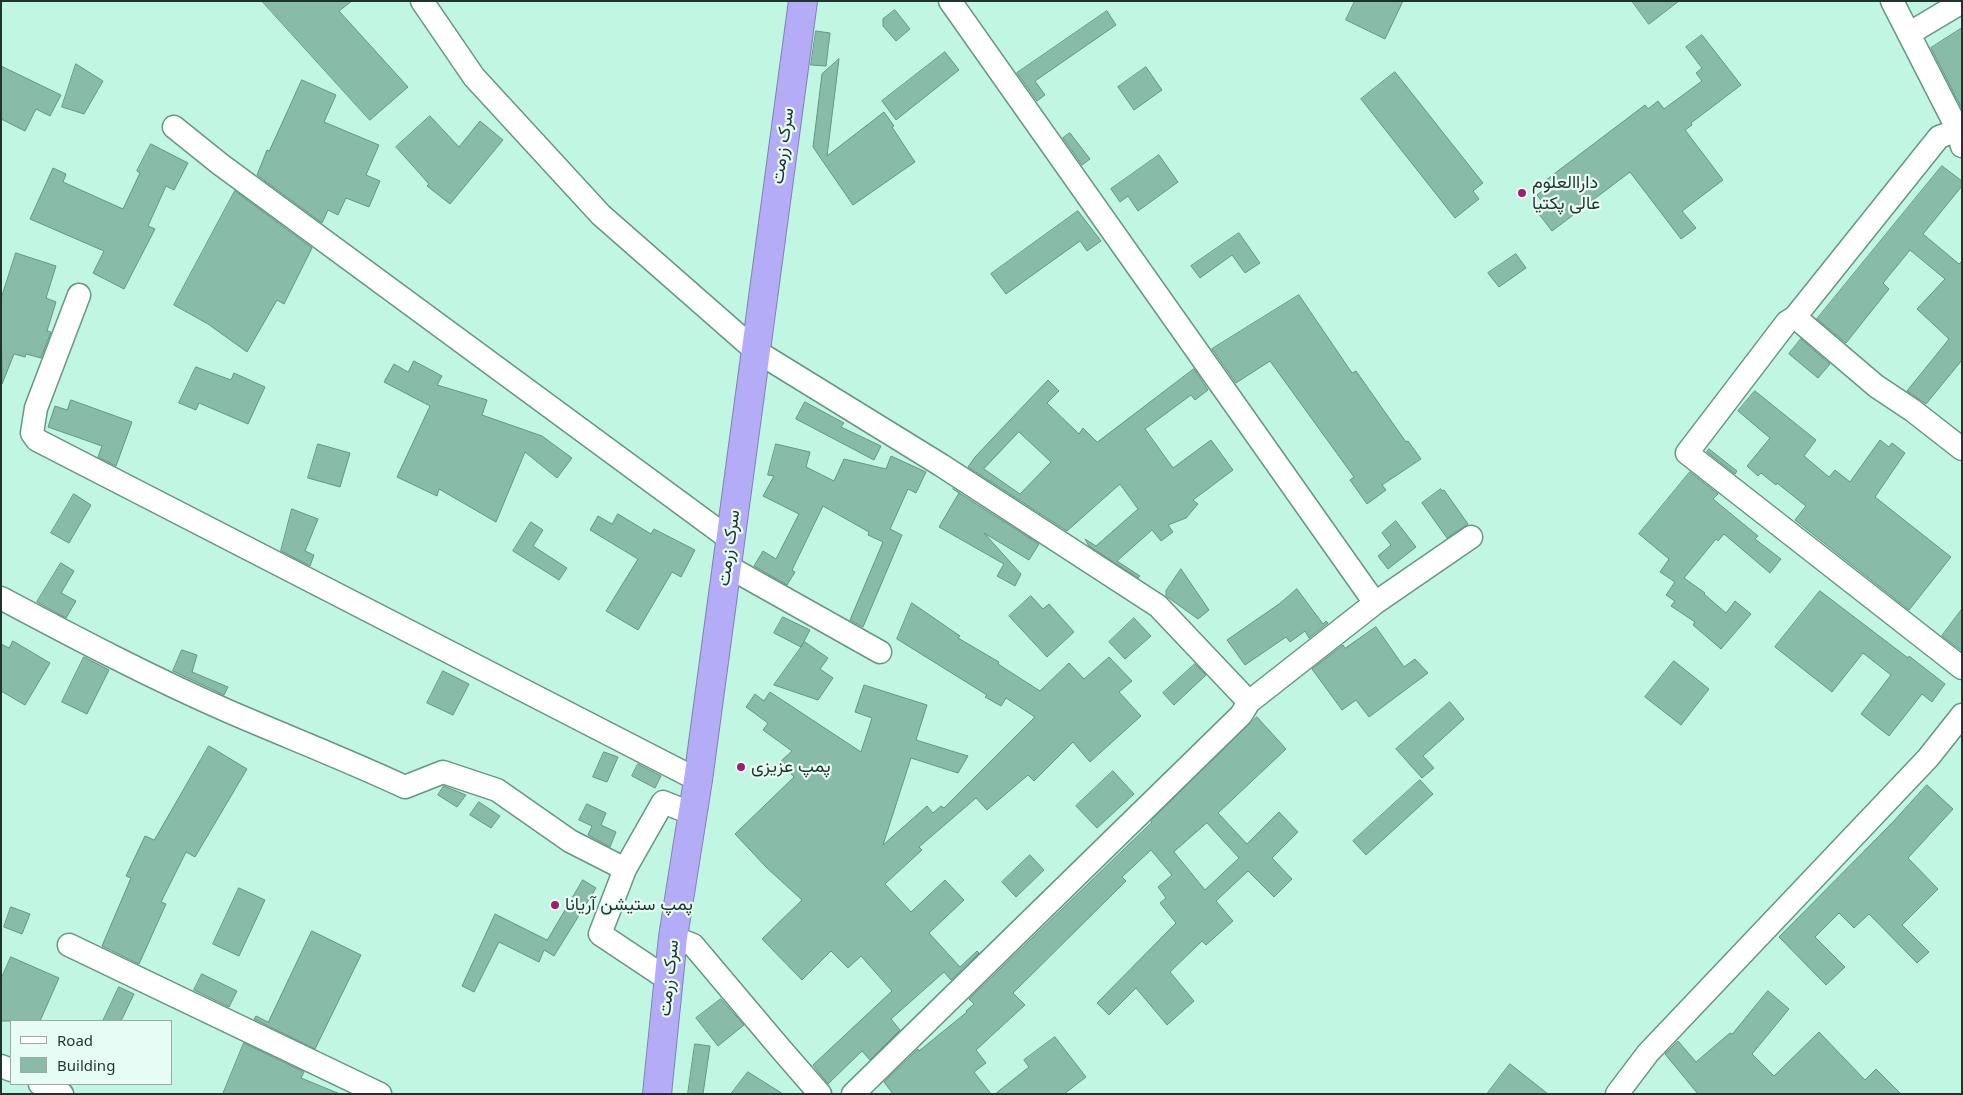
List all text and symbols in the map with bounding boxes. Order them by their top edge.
street label: سرک زرمت [767,106,799,186]
place label: داراالعلوم عالی پکتیا [1532,172,1600,214]
marker: داراالعلوم عالی پکتیا [1516,187,1528,199]
street label: سرک زرمت [713,508,745,588]
place label: پمپ عزیزی [751,756,831,778]
marker: پمپ عزیزی [735,761,747,773]
place label: پمپ ستیشن آریانا [565,894,693,916]
marker: پمپ ستیشن آریانا [549,899,561,911]
street label: سرک زرمت [654,939,684,1017]
legend [10,1020,172,1085]
text: Road [57,1030,93,1050]
text: Building [57,1055,115,1075]

